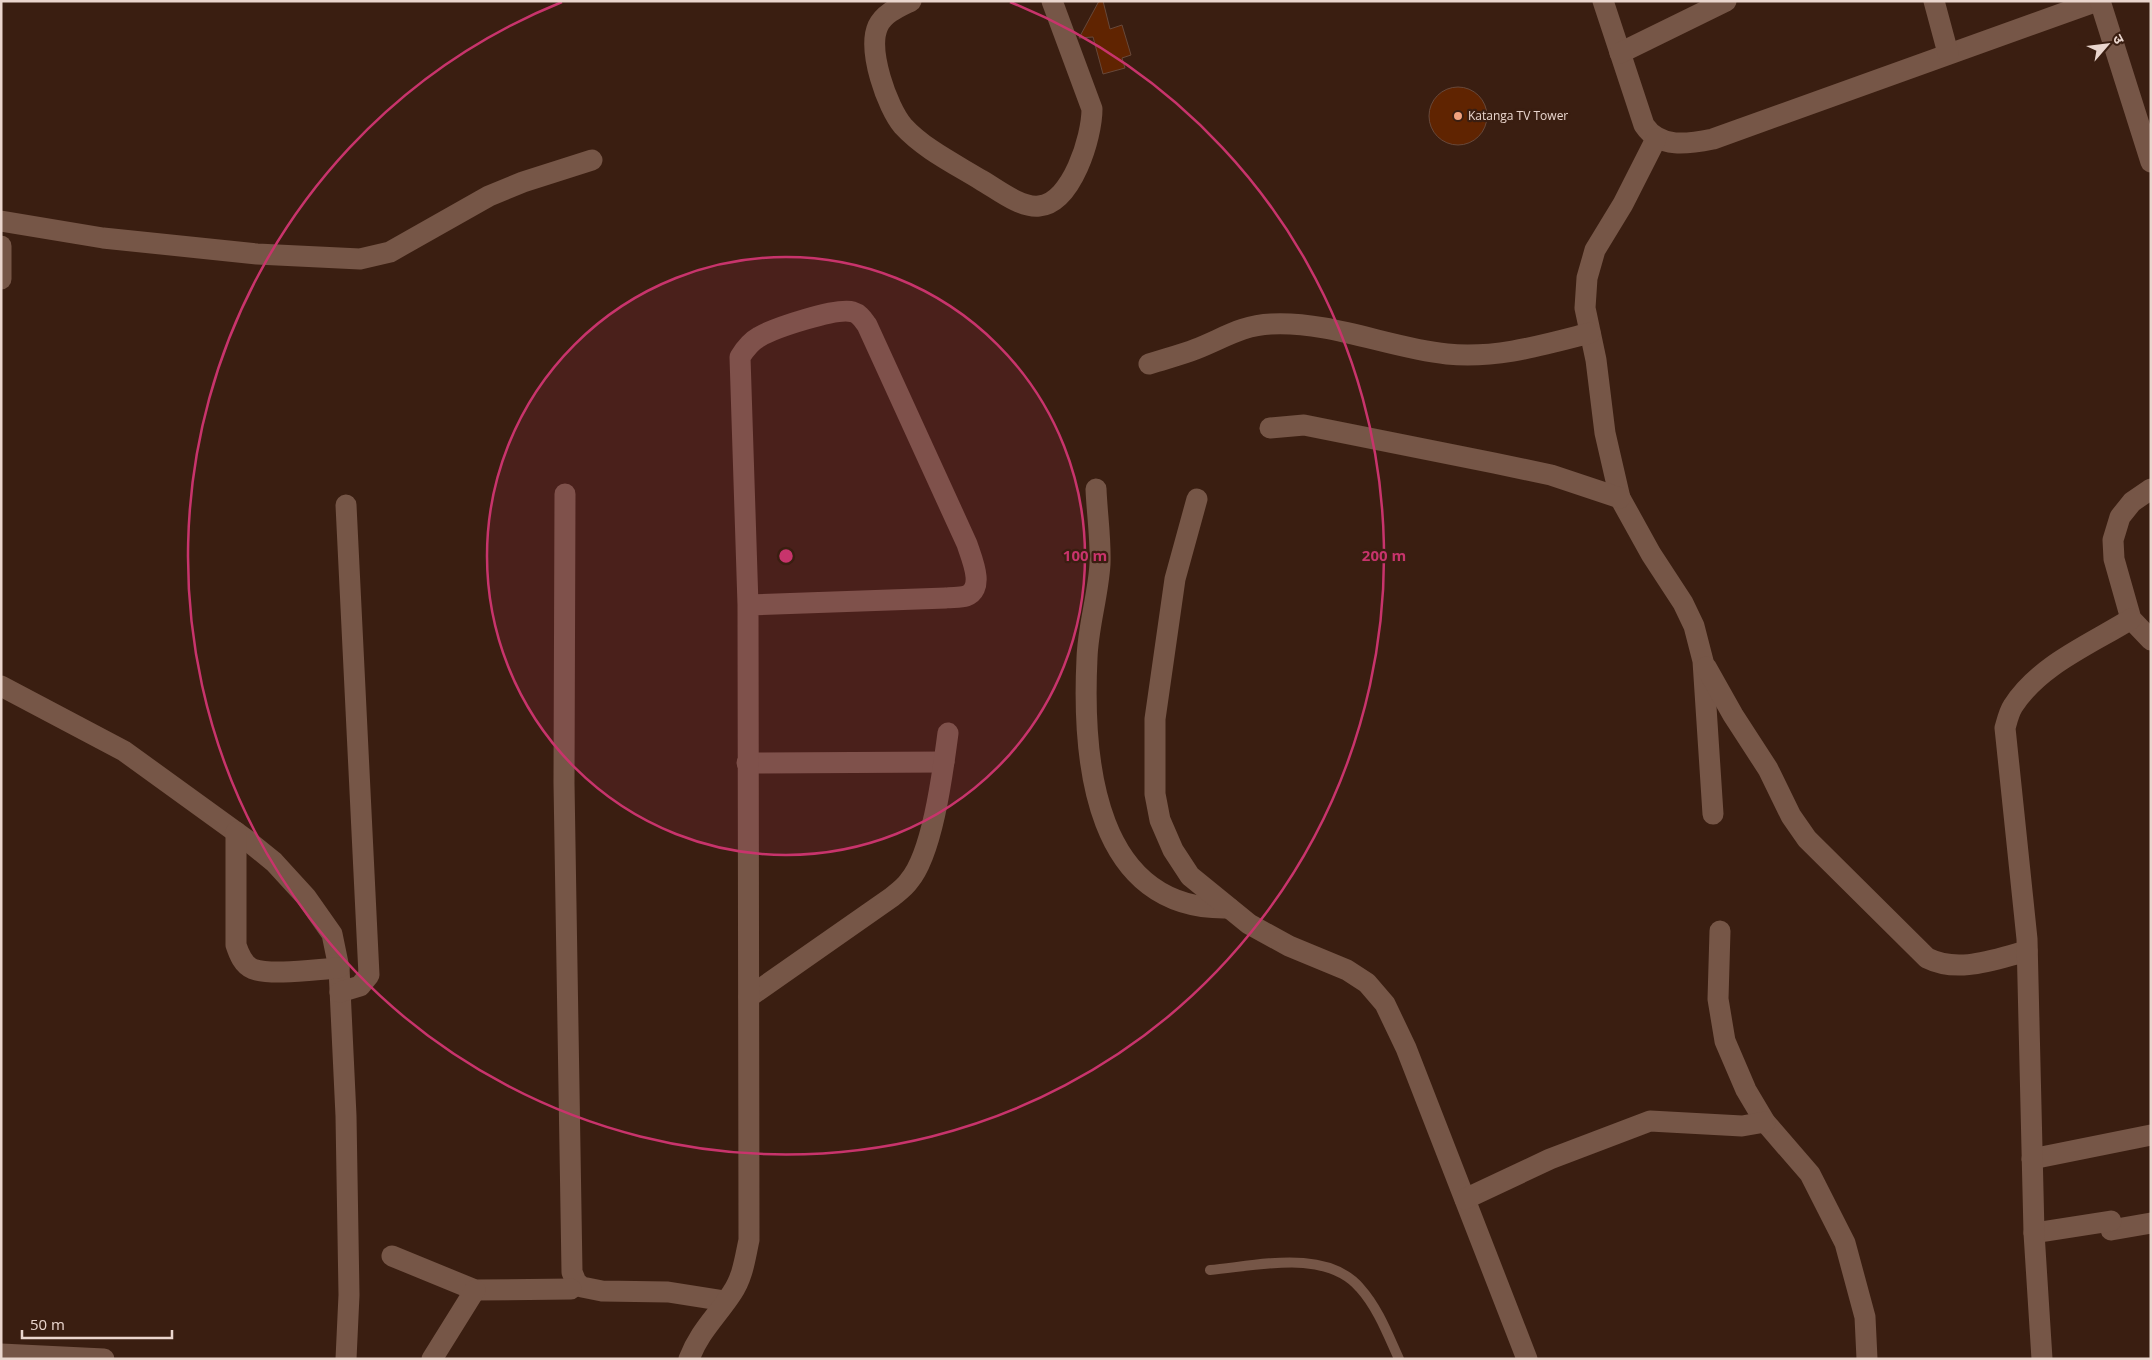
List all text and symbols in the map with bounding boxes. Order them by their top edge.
north arrow [2082,20,2132,70]
text: उ [2109,31,2130,47]
place label: Katanga TV Tower [1468,107,1568,124]
marker: Katanga TV Tower [1452,110,1464,122]
text: 100 m [1063,545,1107,565]
text: 200 m [1362,545,1406,565]
centre of rings [777,547,795,565]
scale bar [22,1308,172,1340]
text: 50 m [30,1314,65,1334]

